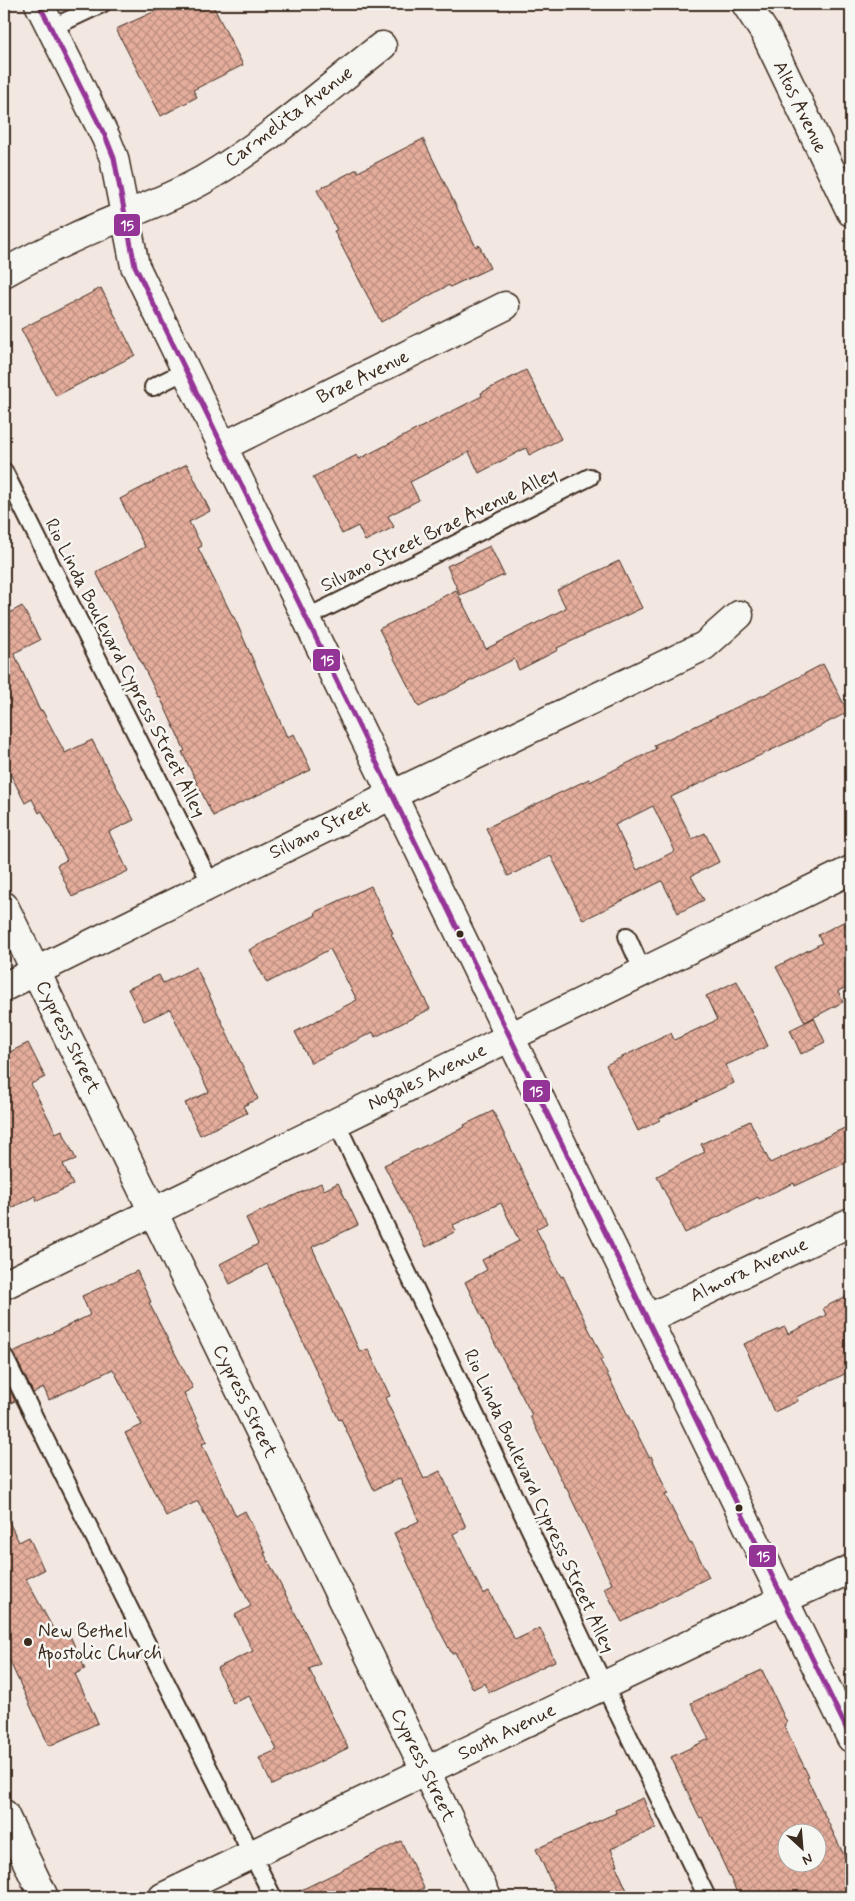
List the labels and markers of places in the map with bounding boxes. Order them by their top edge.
unlabelled marker [455,929,465,939]
unlabelled marker [734,1503,744,1513]
place label: New Bethel Apostolic Church [38,1619,162,1668]
marker: New Bethel Apostolic Church [22,1636,34,1648]

